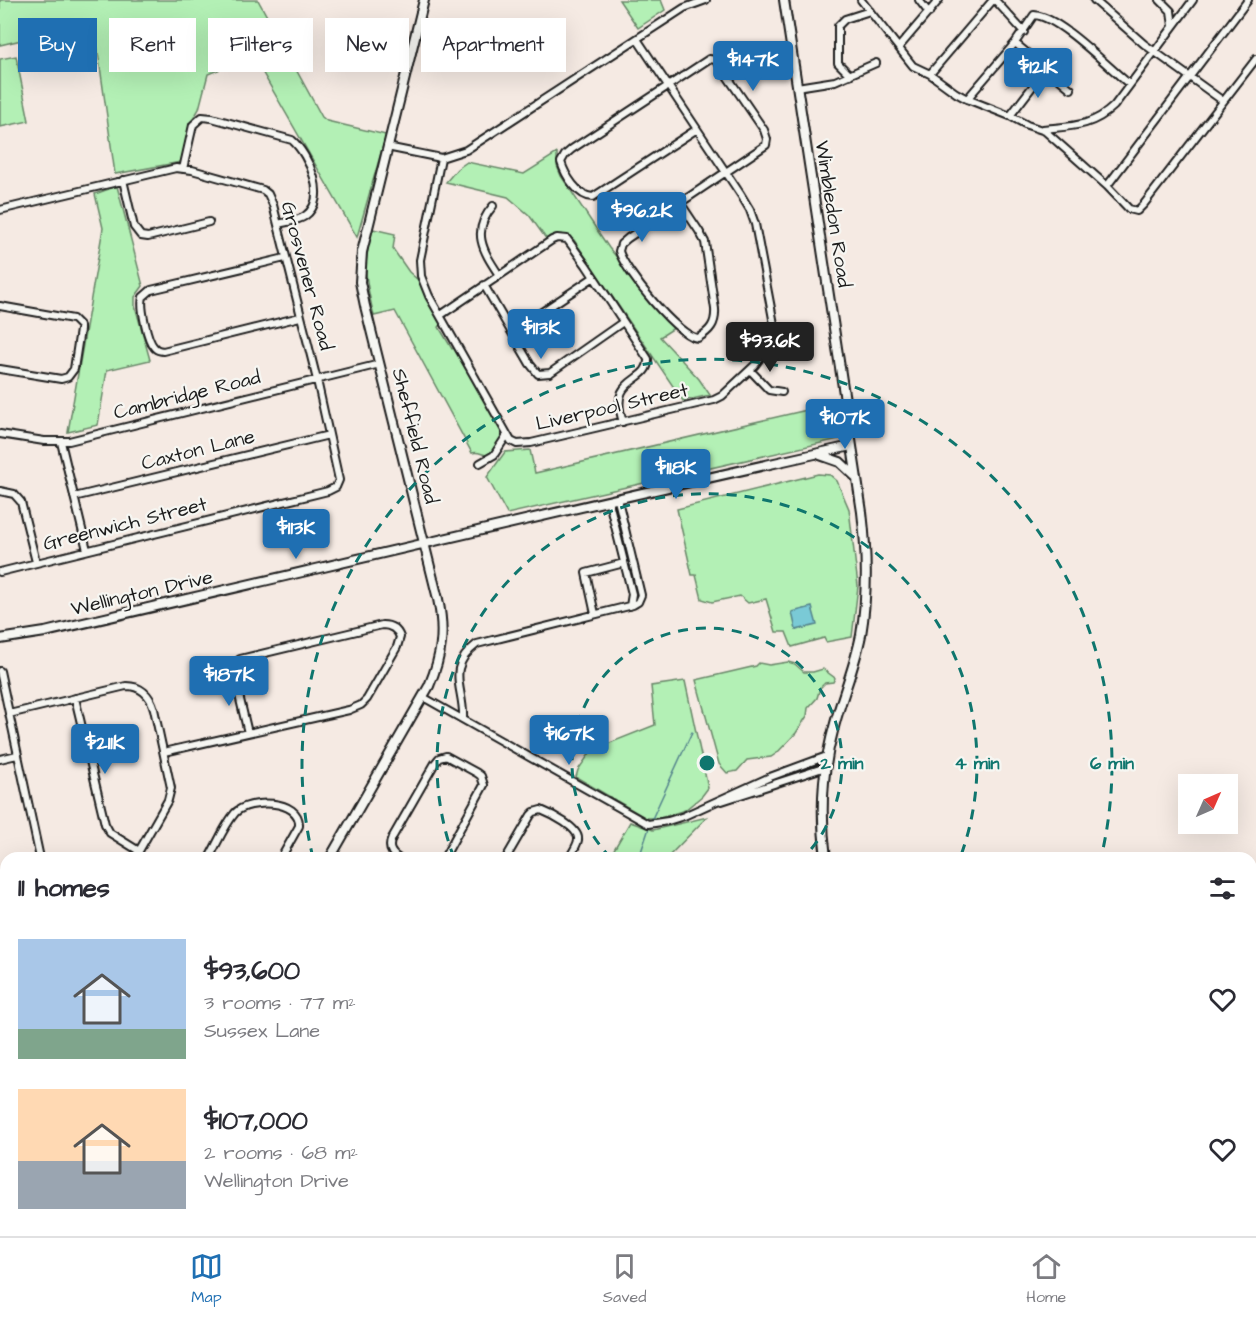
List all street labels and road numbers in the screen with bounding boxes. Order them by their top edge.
street label: Wimbledon Road [808,139,858,289]
street label: Grosvener Road [274,198,340,354]
street label: Cambridge Road [111,363,264,428]
street label: Sheffield Road [385,365,445,507]
street label: Liverpool Street [533,376,691,438]
street label: Caxton Lane [138,422,258,478]
street label: Greenwich Street [40,490,210,558]
street label: Wellington Drive [68,563,216,624]

